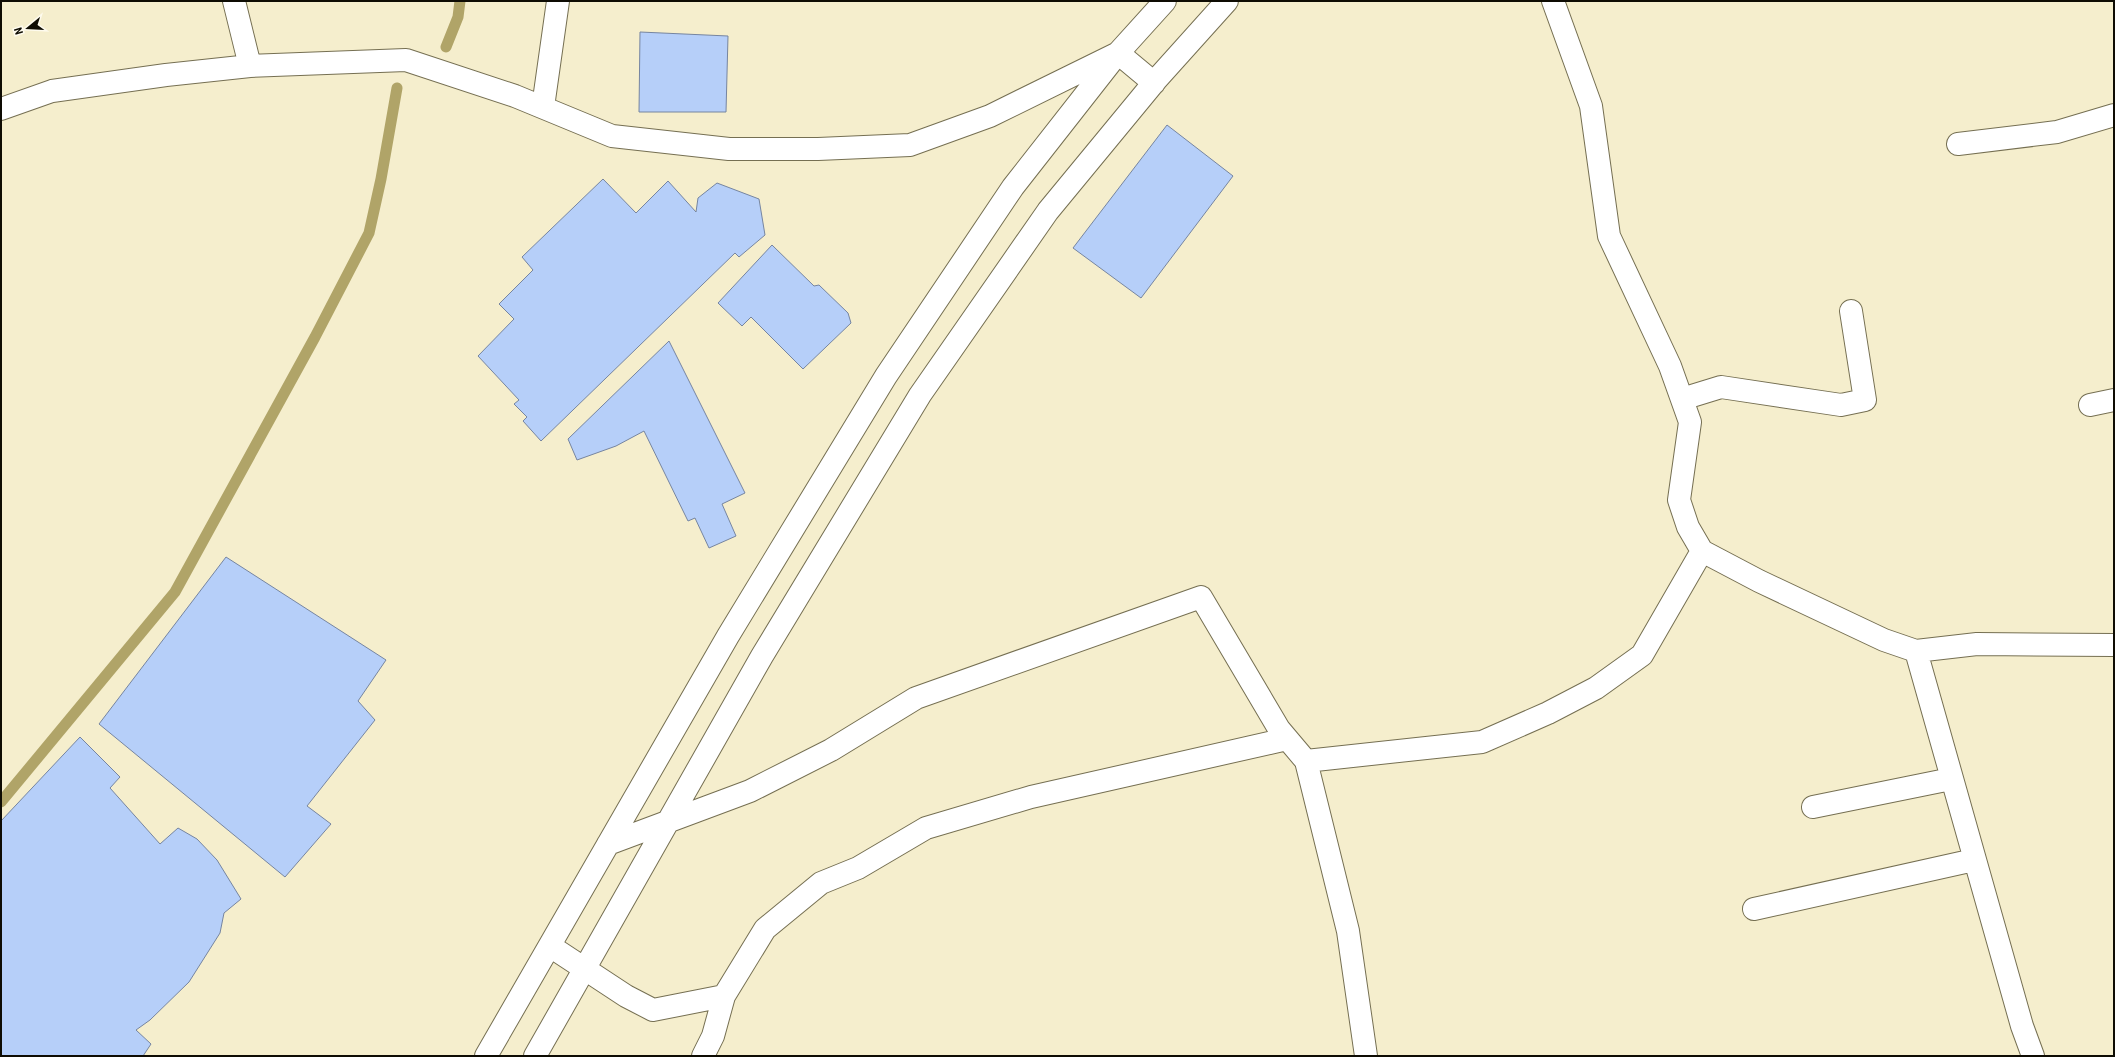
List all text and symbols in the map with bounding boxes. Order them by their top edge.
north arrow [8,8,48,48]
text: N [12,25,26,36]

